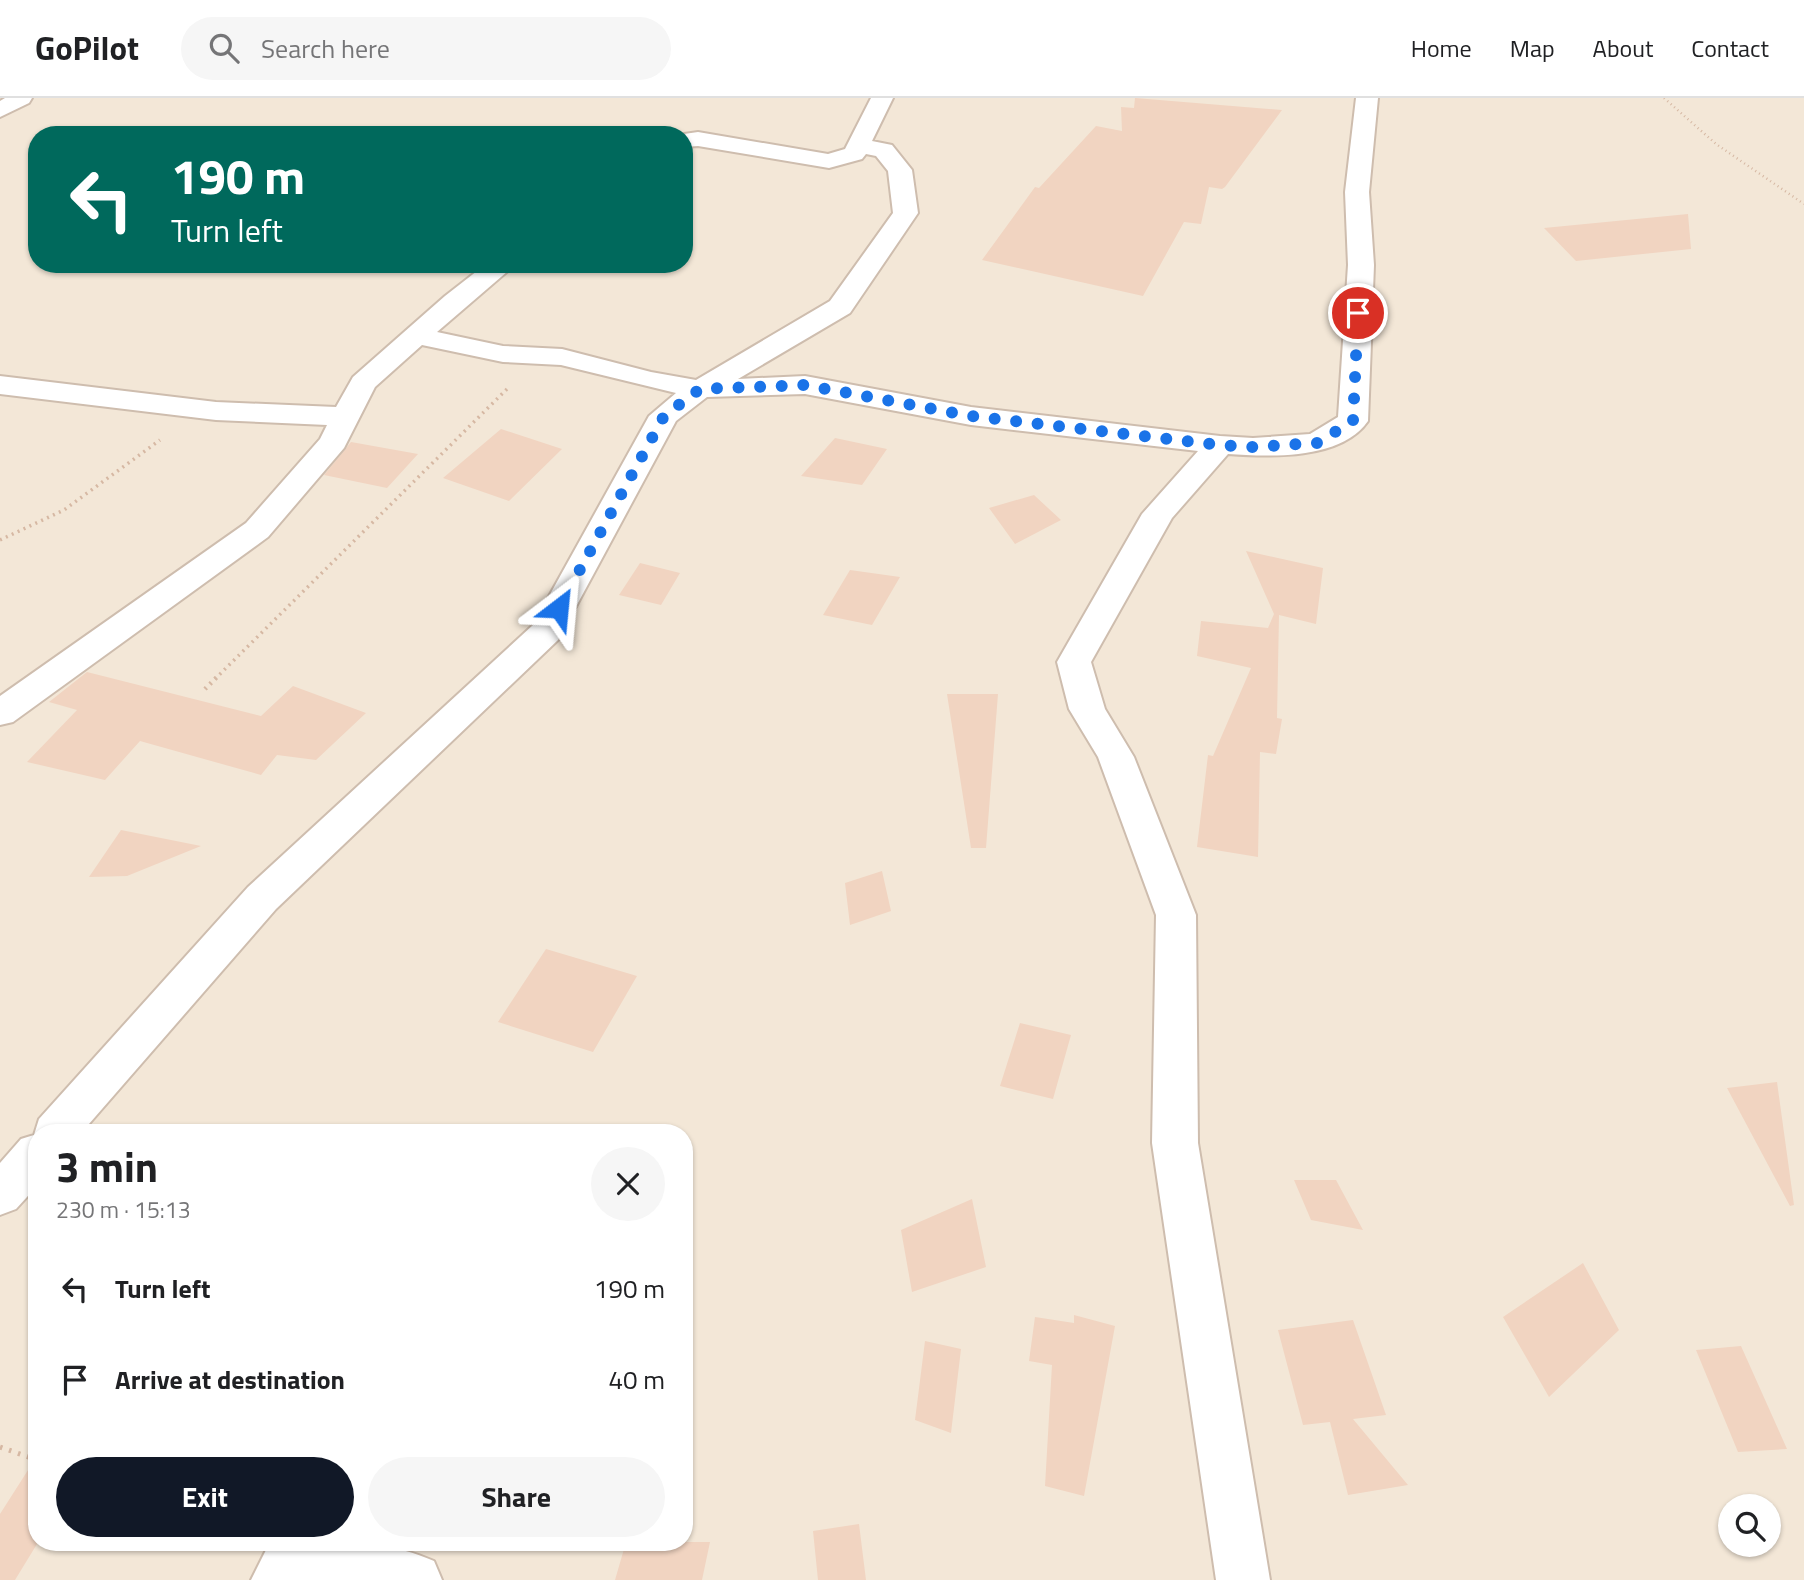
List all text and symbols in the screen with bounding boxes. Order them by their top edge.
search box [181,17,671,80]
text: GoPilot [35,23,139,73]
icon: search [205,29,243,67]
text: Search here [261,29,390,68]
text: Home [1411,30,1472,66]
text: Map [1510,30,1555,66]
text: About [1593,30,1653,66]
text: Contact [1691,30,1769,66]
text: 190 m [171,138,305,213]
icon: left [56,154,147,245]
text: Turn left [171,206,283,254]
pin [1328,283,1388,343]
icon: arrive [1339,294,1377,332]
position arrow [522,571,596,645]
text: 3 min [56,1134,158,1198]
button: close [591,1147,665,1221]
text: 230 m · 15:13 [56,1192,191,1227]
text: Turn left [115,1269,210,1308]
text: 190 m [594,1269,665,1308]
icon: left [56,1270,94,1308]
text: Arrive at destination [115,1360,345,1399]
text: 40 m [608,1360,665,1399]
icon: arrive [56,1361,94,1399]
button: Exit [56,1457,354,1537]
button: Share [368,1457,665,1537]
map controls [1718,1494,1781,1557]
button: search [1718,1494,1781,1557]

